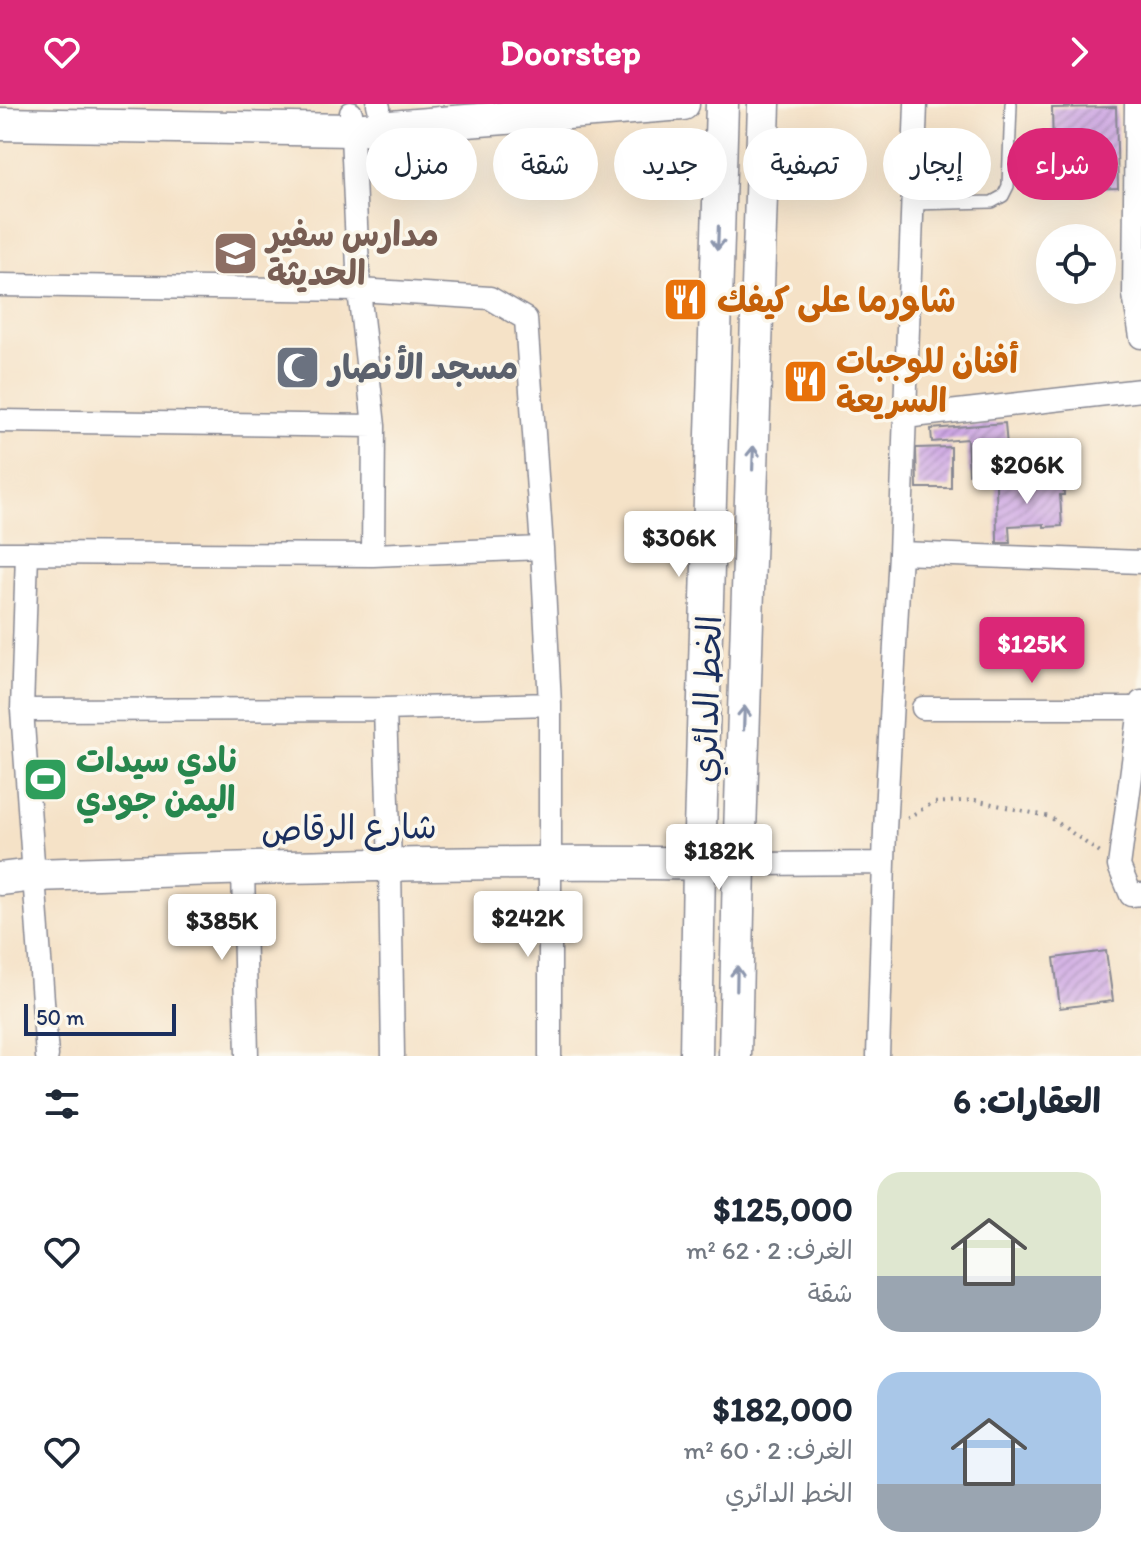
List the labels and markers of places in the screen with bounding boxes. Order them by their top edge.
place label: مدارس سفير الحديثة [264,214,439,294]
school or university icon: مدارس سفير الحديثة [212,230,260,278]
restaurant icon: شاورما على كيفك [662,276,710,324]
place label: شاورما على كيفك [717,280,956,323]
place label: أفنان للوجبات السريعة [836,341,1019,421]
mosque icon: مسجد الأنصار [274,343,322,391]
place label: مسجد الأنصار [326,345,518,388]
restaurant icon: أفنان للوجبات السريعة [781,357,829,405]
pin: $206K [971,438,1083,506]
pin: $306K [623,511,735,579]
pin: $125K [976,617,1088,685]
place label: نادي سيدات اليمن جودي [76,740,237,824]
sports icon: نادي سيدات اليمن جودي [21,756,69,804]
pin: $182K [663,824,775,892]
pin: $242K [472,891,584,959]
pin: $385K [166,894,278,962]

